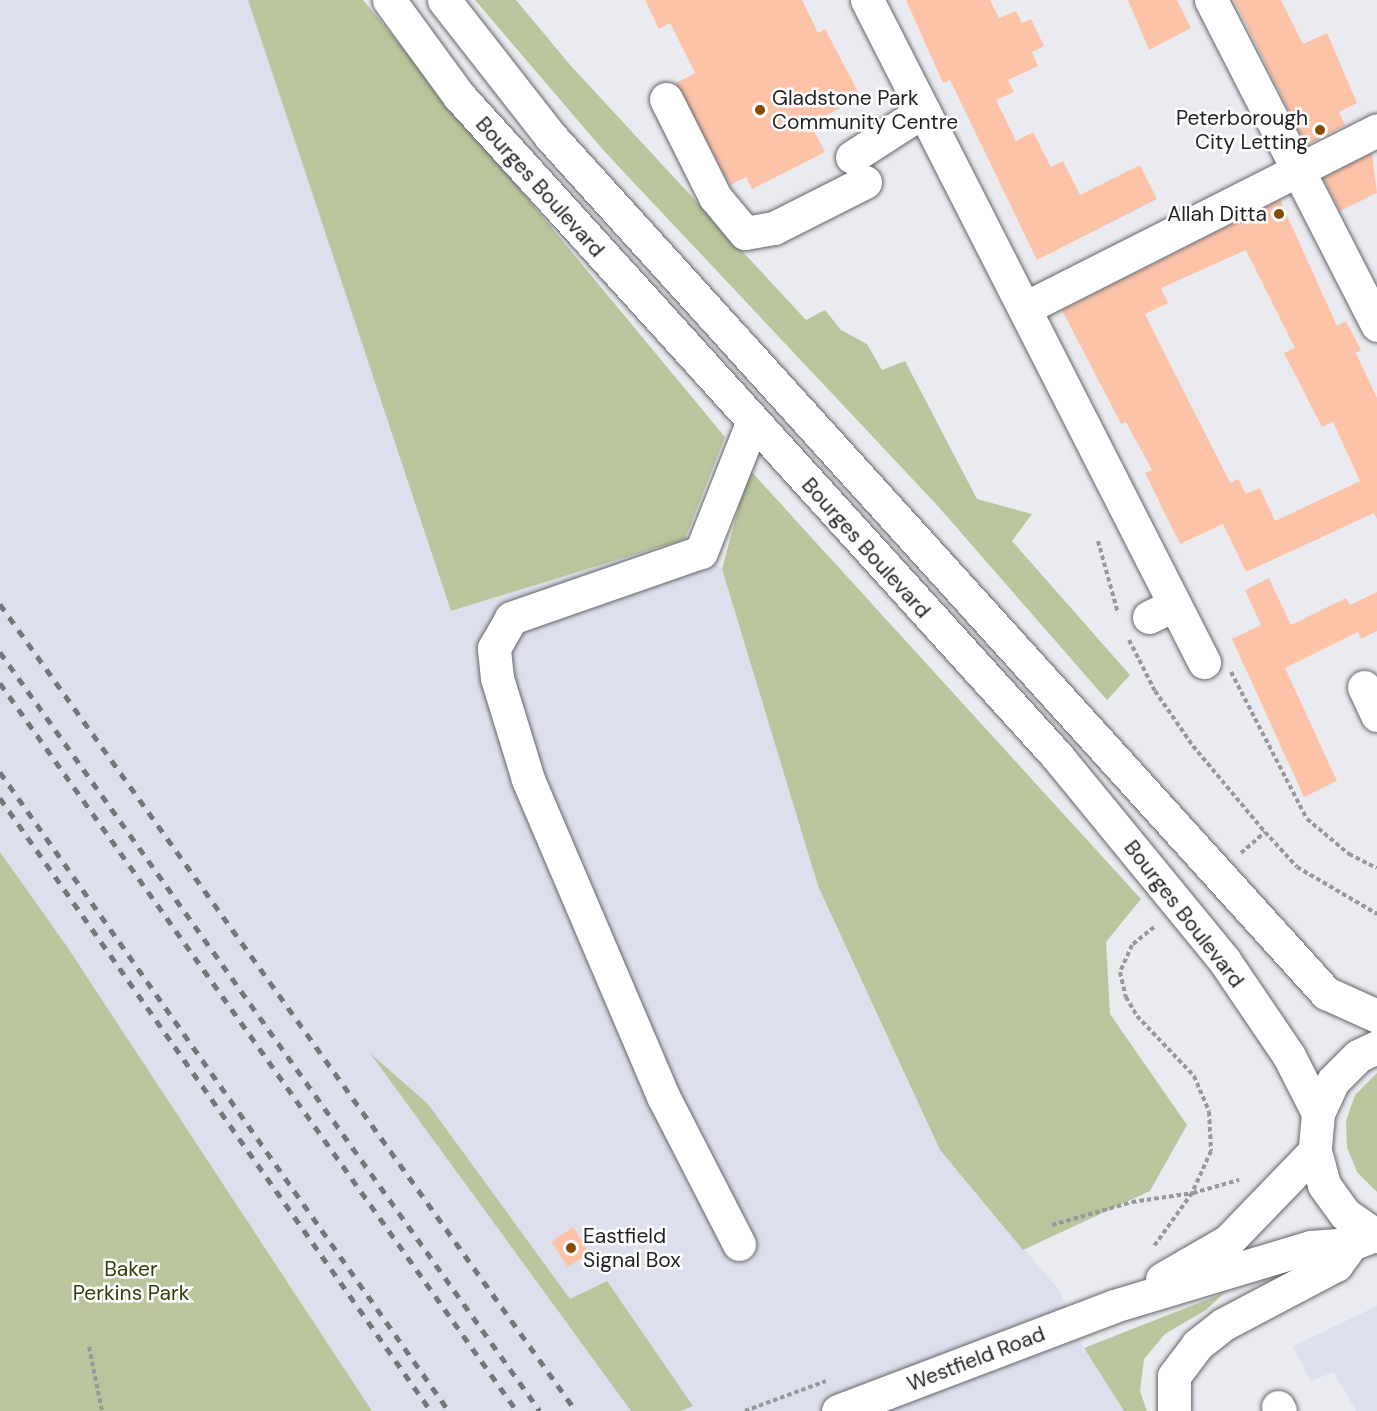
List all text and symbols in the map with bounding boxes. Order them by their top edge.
place label: Gladstone Park Community Centre [772,85,958,135]
marker: Gladstone Park Community Centre [753,103,767,117]
place label: Peterborough City Letting [1176,105,1308,155]
street label: Bourges Boulevard [470,112,610,262]
marker: Peterborough City Letting [1313,123,1327,137]
place label: Allah Ditta [1167,201,1267,227]
marker: Allah Ditta [1272,207,1286,221]
street label: Bourges Boulevard [796,473,936,623]
street label: Bourges Boulevard [1119,835,1249,993]
place label: Eastfield Signal Box [583,1223,681,1273]
marker: Eastfield Signal Box [564,1241,578,1255]
park label: Baker Perkins Park [73,1256,189,1306]
street label: Westfield Road [904,1321,1048,1397]

